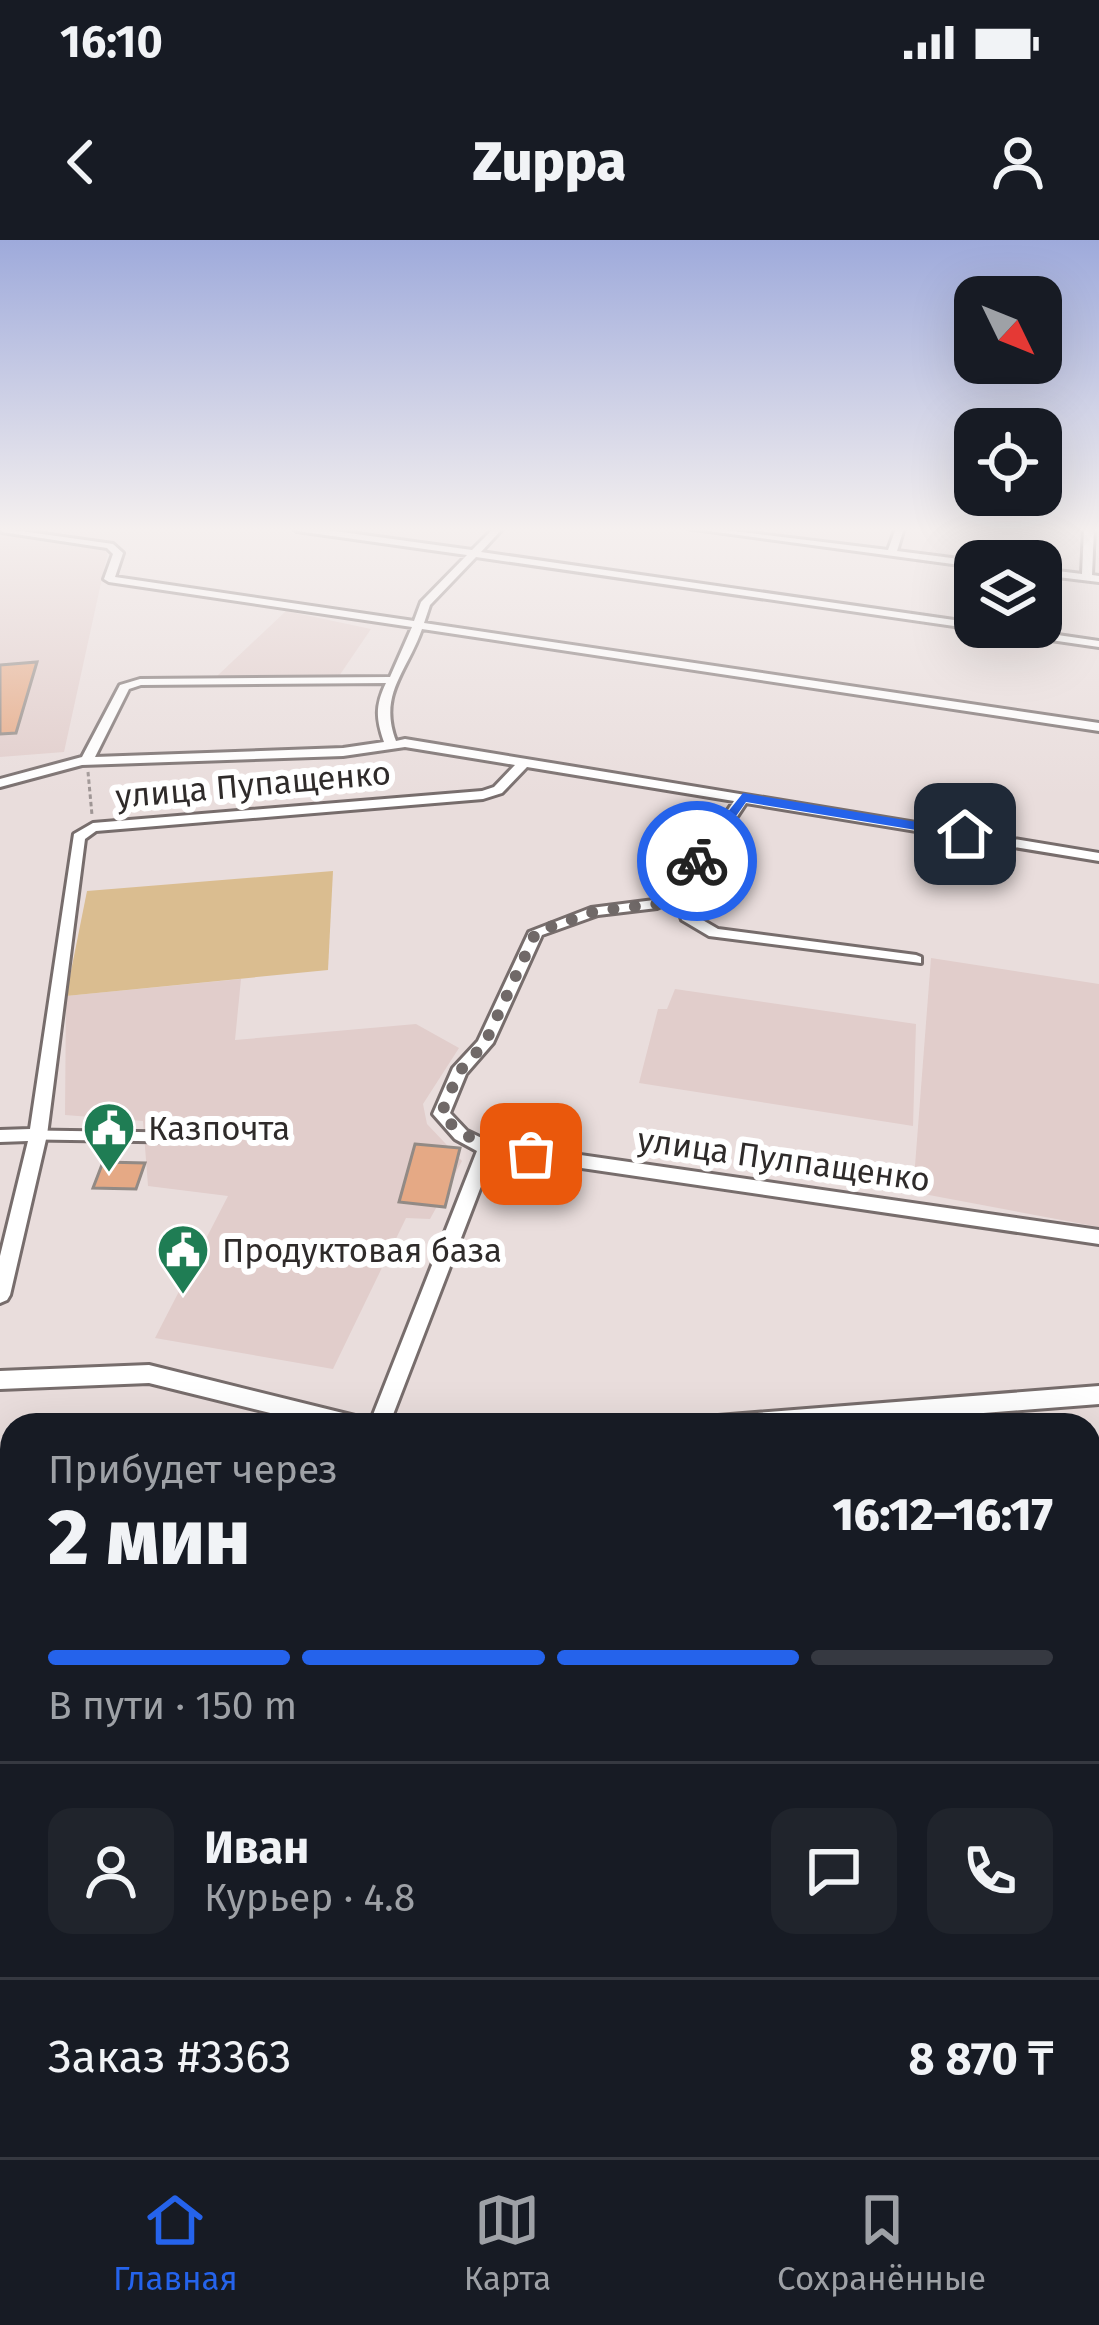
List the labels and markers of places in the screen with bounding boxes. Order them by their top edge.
pin [914,783,1016,885]
public building icon: Казпочта [81,1100,137,1174]
pin [480,1103,582,1205]
place label: Казпочта [148,1109,290,1149]
public building icon: Продуктовая база [155,1222,211,1296]
place label: Продуктовая база [222,1231,502,1271]

